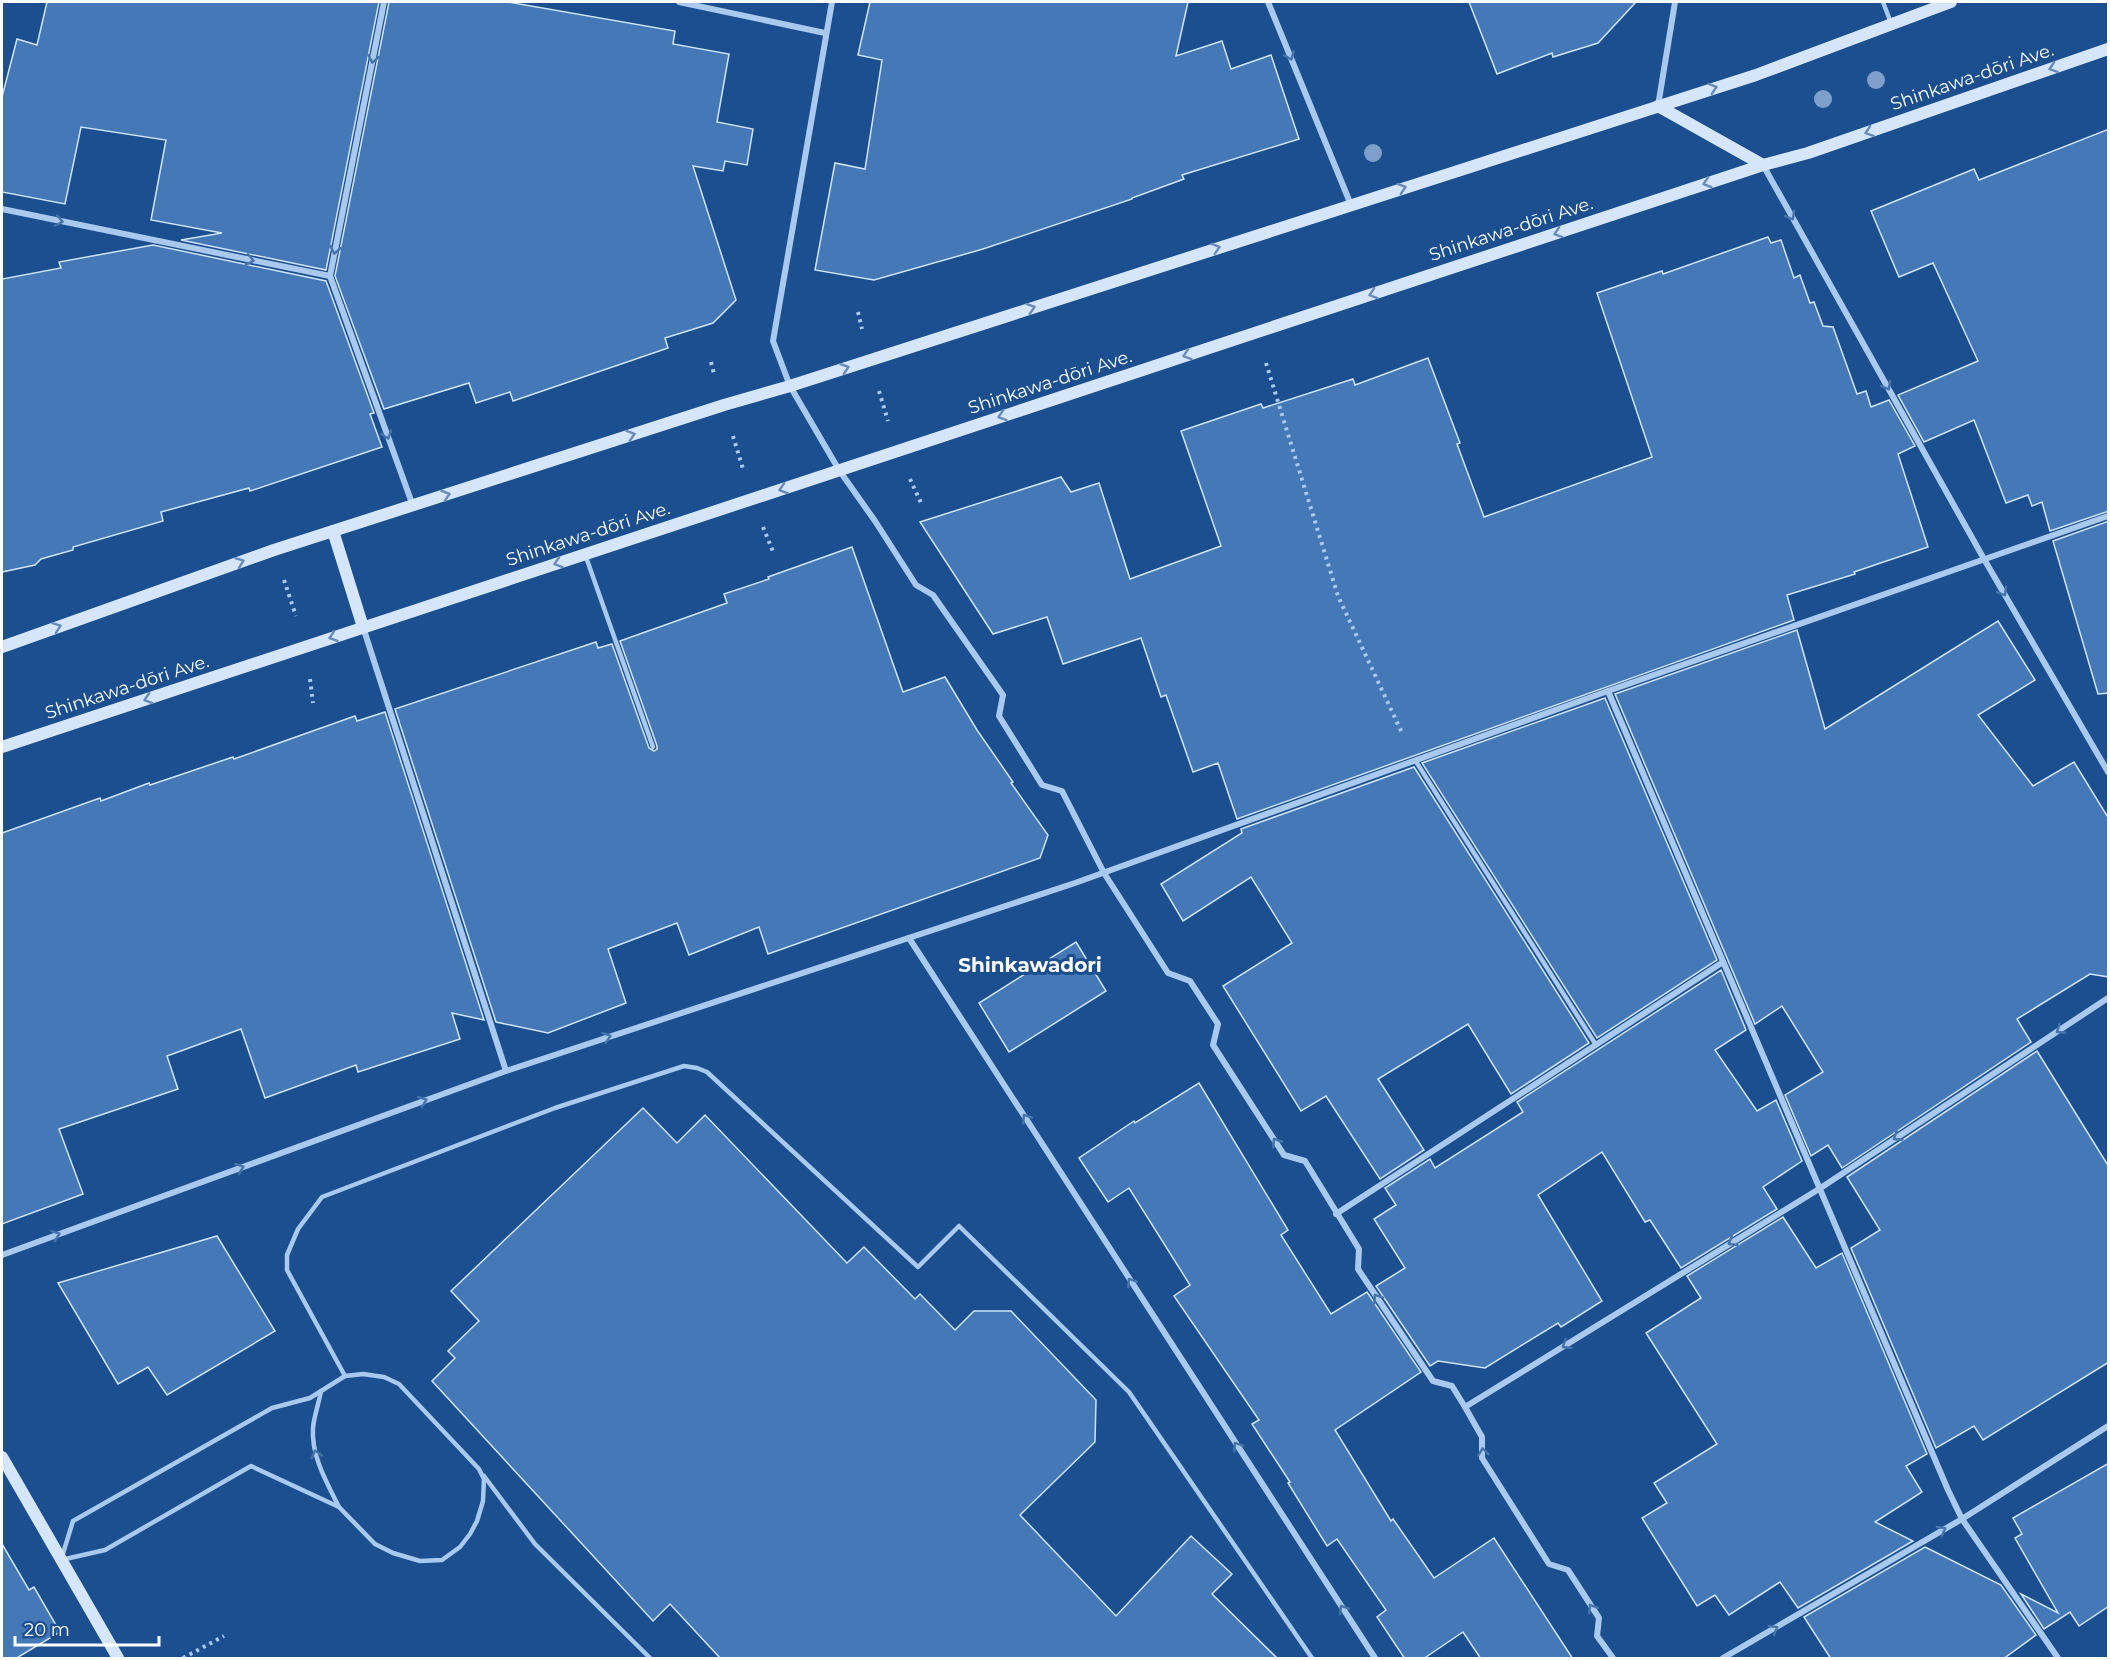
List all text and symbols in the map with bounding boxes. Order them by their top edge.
street label: Shinkawa-dōri Ave. [1888,39,2056,115]
one-way arrow [1283,49,1295,60]
one-way arrow [367,54,380,64]
one-way arrow [2048,61,2059,74]
one-way arrow [1707,83,1718,96]
one-way arrow [1864,125,1875,138]
one-way arrow [1702,176,1713,189]
one-way arrow [1396,183,1407,196]
street label: Shinkawa-dōri Ave. [1426,192,1596,266]
one-way arrow [1784,210,1795,220]
one-way arrow [54,214,64,227]
one-way arrow [1553,226,1564,238]
one-way arrow [1210,243,1221,255]
one-way arrow [329,245,342,255]
one-way arrow [245,253,255,266]
one-way arrow [1368,287,1379,299]
one-way arrow [1025,302,1036,315]
street label: Shinkawa-dōri Ave. [965,345,1135,419]
one-way arrow [1182,348,1193,361]
one-way arrow [839,362,850,375]
one-way arrow [1880,380,1891,390]
one-way arrow [997,409,1008,421]
one-way arrow [380,429,393,439]
one-way arrow [625,430,636,443]
one-way arrow [778,481,789,494]
one-way arrow [440,490,451,503]
street label: Shinkawa-dōri Ave. [503,497,673,571]
one-way arrow [234,556,245,569]
one-way arrow [553,556,564,568]
one-way arrow [1996,586,2008,596]
one-way arrow [51,622,62,635]
one-way arrow [328,630,339,643]
street label: Shinkawa-dōri Ave. [42,650,212,724]
one-way arrow [143,692,154,704]
district label: Shinkawadori [958,953,1102,977]
one-way arrow [2055,1023,2066,1034]
one-way arrow [601,1032,612,1044]
one-way arrow [417,1096,428,1108]
one-way arrow [1021,1114,1033,1124]
one-way arrow [1893,1130,1903,1142]
one-way arrow [1271,1138,1283,1148]
one-way arrow [234,1162,244,1175]
one-way arrow [51,1229,61,1242]
one-way arrow [1728,1235,1738,1247]
one-way arrow [1127,1278,1139,1288]
one-way arrow [1373,1293,1384,1304]
one-way arrow [1562,1337,1573,1348]
one-way arrow [1234,1441,1245,1452]
one-way arrow [1477,1448,1490,1457]
one-way arrow [311,1449,324,1459]
one-way arrow [1936,1526,1946,1538]
one-way arrow [1588,1603,1599,1614]
one-way arrow [1340,1605,1351,1616]
scale bar [15,1609,159,1647]
text: 20 m [24,1619,70,1641]
one-way arrow [1768,1625,1778,1636]

